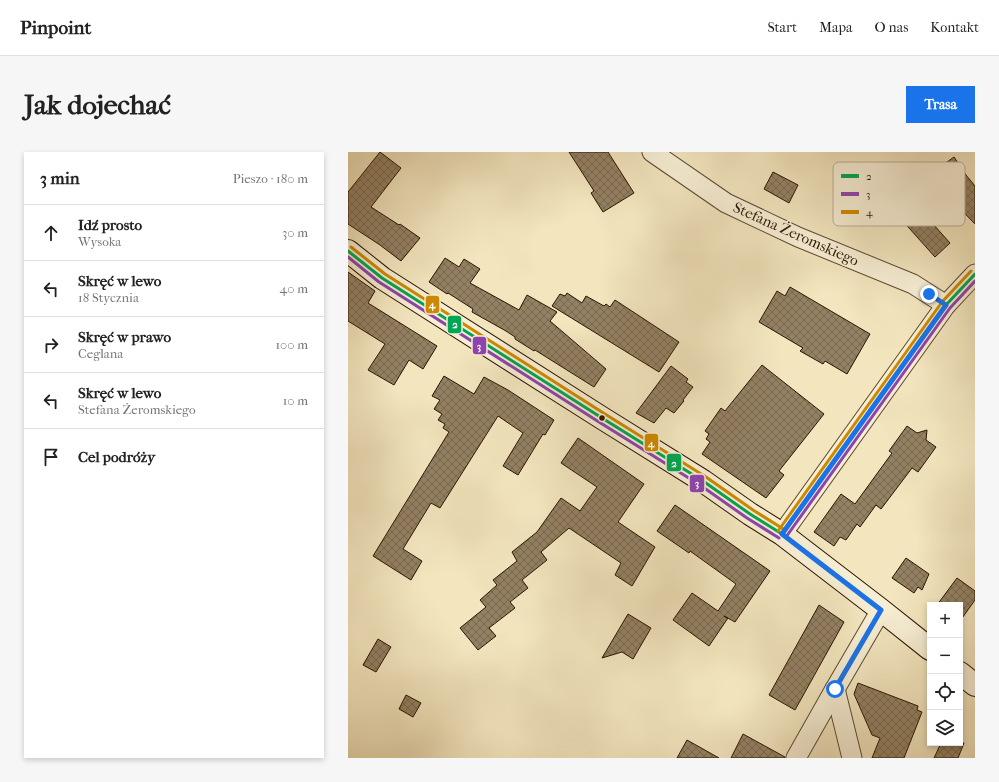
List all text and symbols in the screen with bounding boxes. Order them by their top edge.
text: Pinpoint [20,17,91,39]
text: Start [767,19,797,36]
text: Mapa [819,19,852,36]
text: O nas [874,19,908,36]
text: Kontakt [930,19,979,36]
button: Trasa [906,86,975,123]
text: Jak dojechać [24,88,171,121]
legend [833,162,965,226]
text: 3 min [40,168,80,188]
text: 2 [866,170,872,183]
text: Pieszo · 180 m [233,171,308,186]
text: 3 [866,188,871,201]
street label: Stefana Żeromskiego [730,198,862,270]
text: 4 [866,206,873,219]
text: Idź prosto [78,216,142,234]
icon: ahead [40,222,62,244]
text: 30 m [282,225,308,240]
text: Wysoka [78,234,121,249]
text: Skręć w lewo [78,272,161,290]
icon: left [40,278,62,300]
text: 40 m [280,281,308,296]
route end [920,285,938,303]
text: 18 Stycznia [78,290,139,305]
line badge: 4 [425,295,440,314]
text: 4 [428,298,436,311]
line badge: 2 [447,315,462,334]
text: 2 [452,318,458,331]
text: Skręć w prawo [78,328,171,346]
icon: right [40,334,62,356]
line badge: 3 [472,336,487,355]
text: 100 m [275,337,308,352]
text: 3 [477,340,482,353]
text: Ceglana [78,346,123,361]
text: Skręć w lewo [78,384,161,402]
icon: left [40,390,62,412]
text: 10 m [283,393,308,408]
text: Stefana Żeromskiego [78,402,196,417]
unlabelled marker [597,413,607,423]
line badge: 4 [644,433,659,452]
text: 4 [647,437,655,450]
icon: arrive [40,446,62,468]
text: Cel podróży [78,448,155,466]
line badge: 2 [666,453,682,472]
text: 2 [671,457,677,470]
line badge: 3 [689,474,705,493]
text: 3 [695,477,700,490]
map controls [927,602,963,746]
button: + [927,602,963,638]
button: − [927,638,963,674]
button: locate [927,674,963,710]
route start [826,680,844,698]
button: layers [927,710,963,746]

